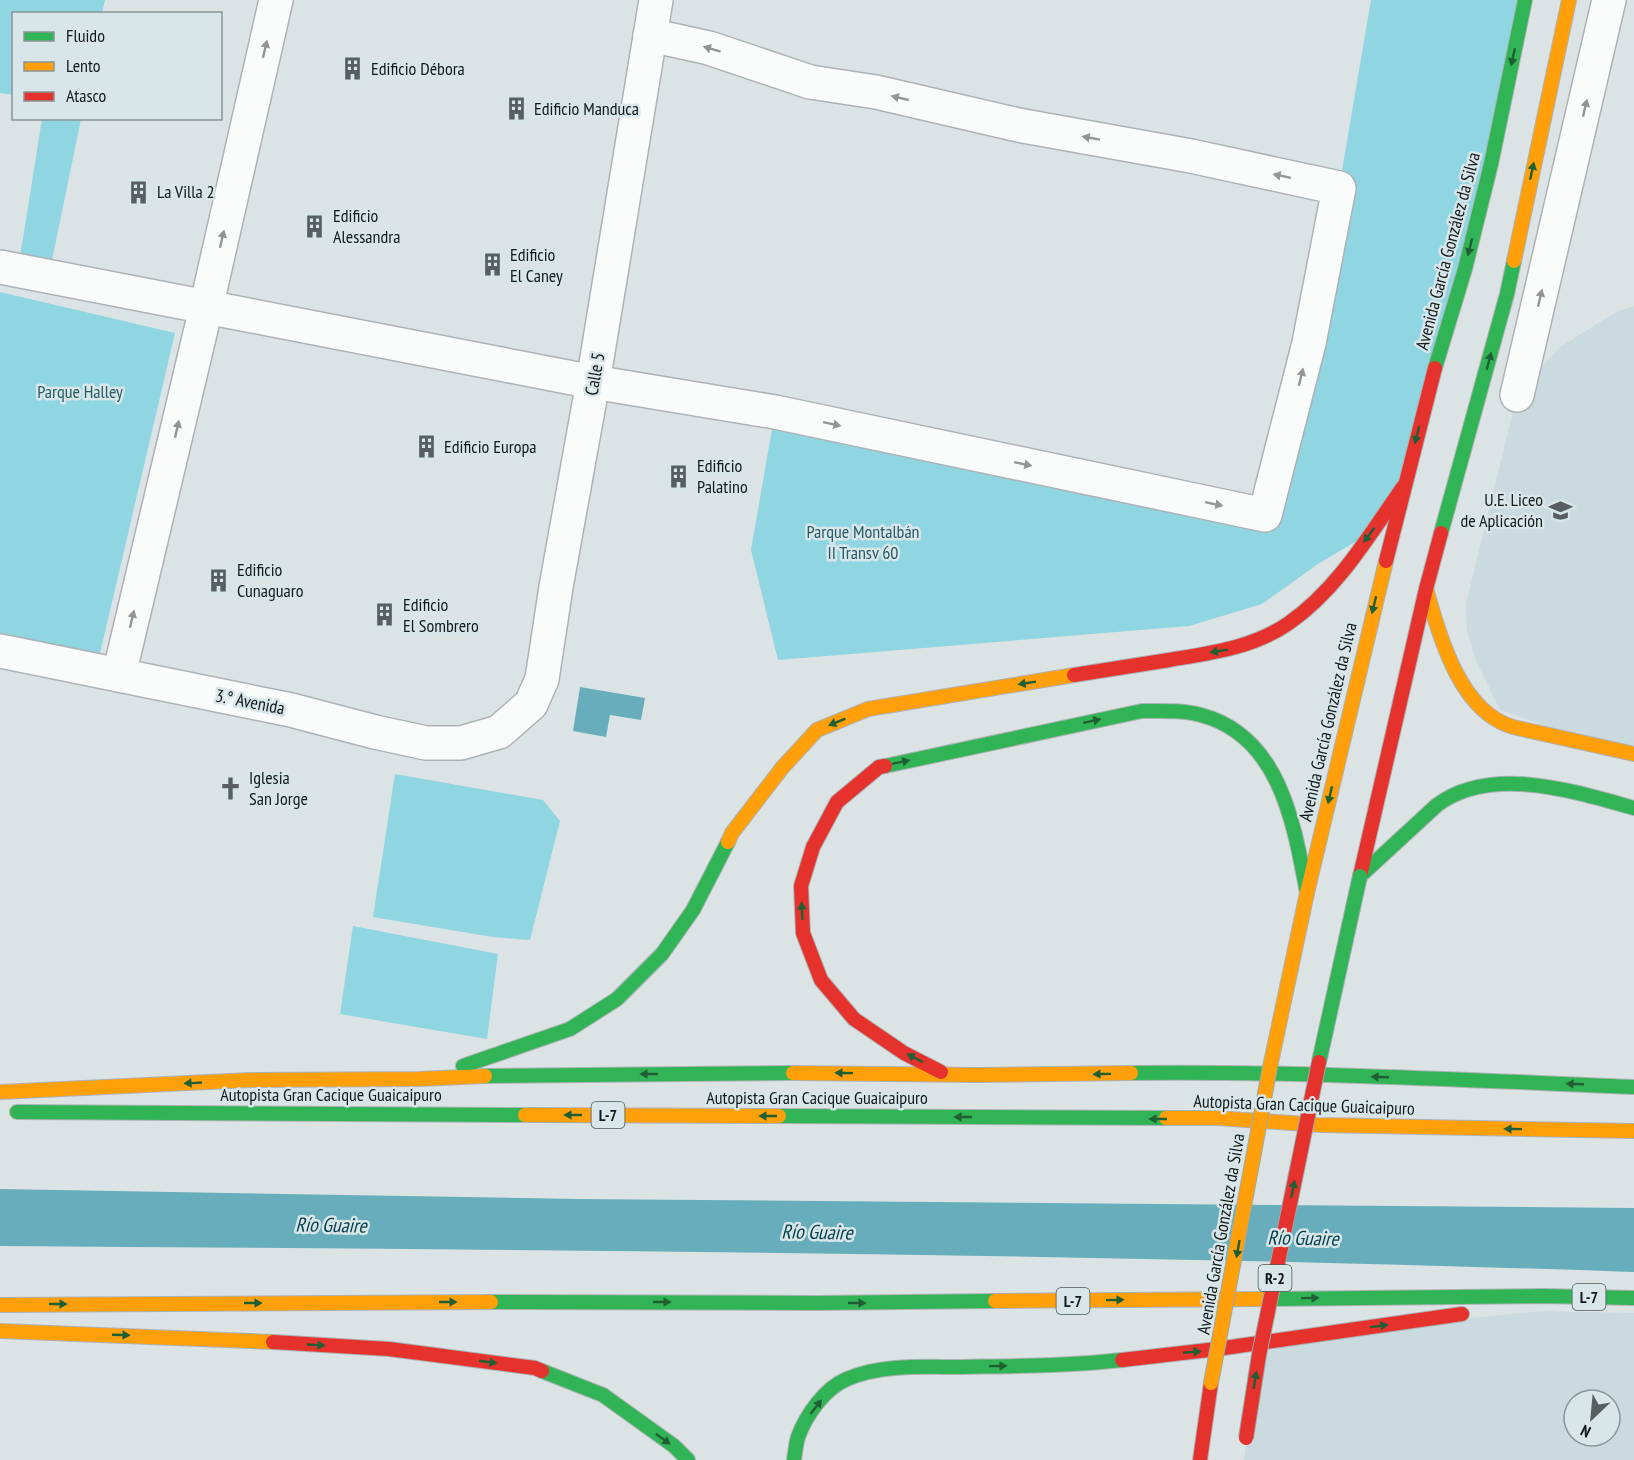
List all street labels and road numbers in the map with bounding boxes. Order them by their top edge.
street label: Avenida García González da Silva [1410,150,1485,352]
street label: Calle 5 [579,351,610,397]
street label: Avenida García González da Silva [1293,620,1362,824]
street label: 3.° Avenida [214,684,287,719]
street label: Autopista Gran Cacique Guaicaipuro [220,1083,442,1106]
street label: Autopista Gran Cacique Guaicaipuro [706,1086,928,1109]
street label: Autopista Gran Cacique Guaicaipuro [1193,1089,1415,1120]
road number: L-7 [592,1102,624,1128]
street label: Avenida García González da Silva [1191,1132,1250,1336]
road number: R-2 [1258,1265,1292,1291]
road number: L-7 [1572,1284,1606,1310]
road number: L-7 [1056,1288,1090,1314]

